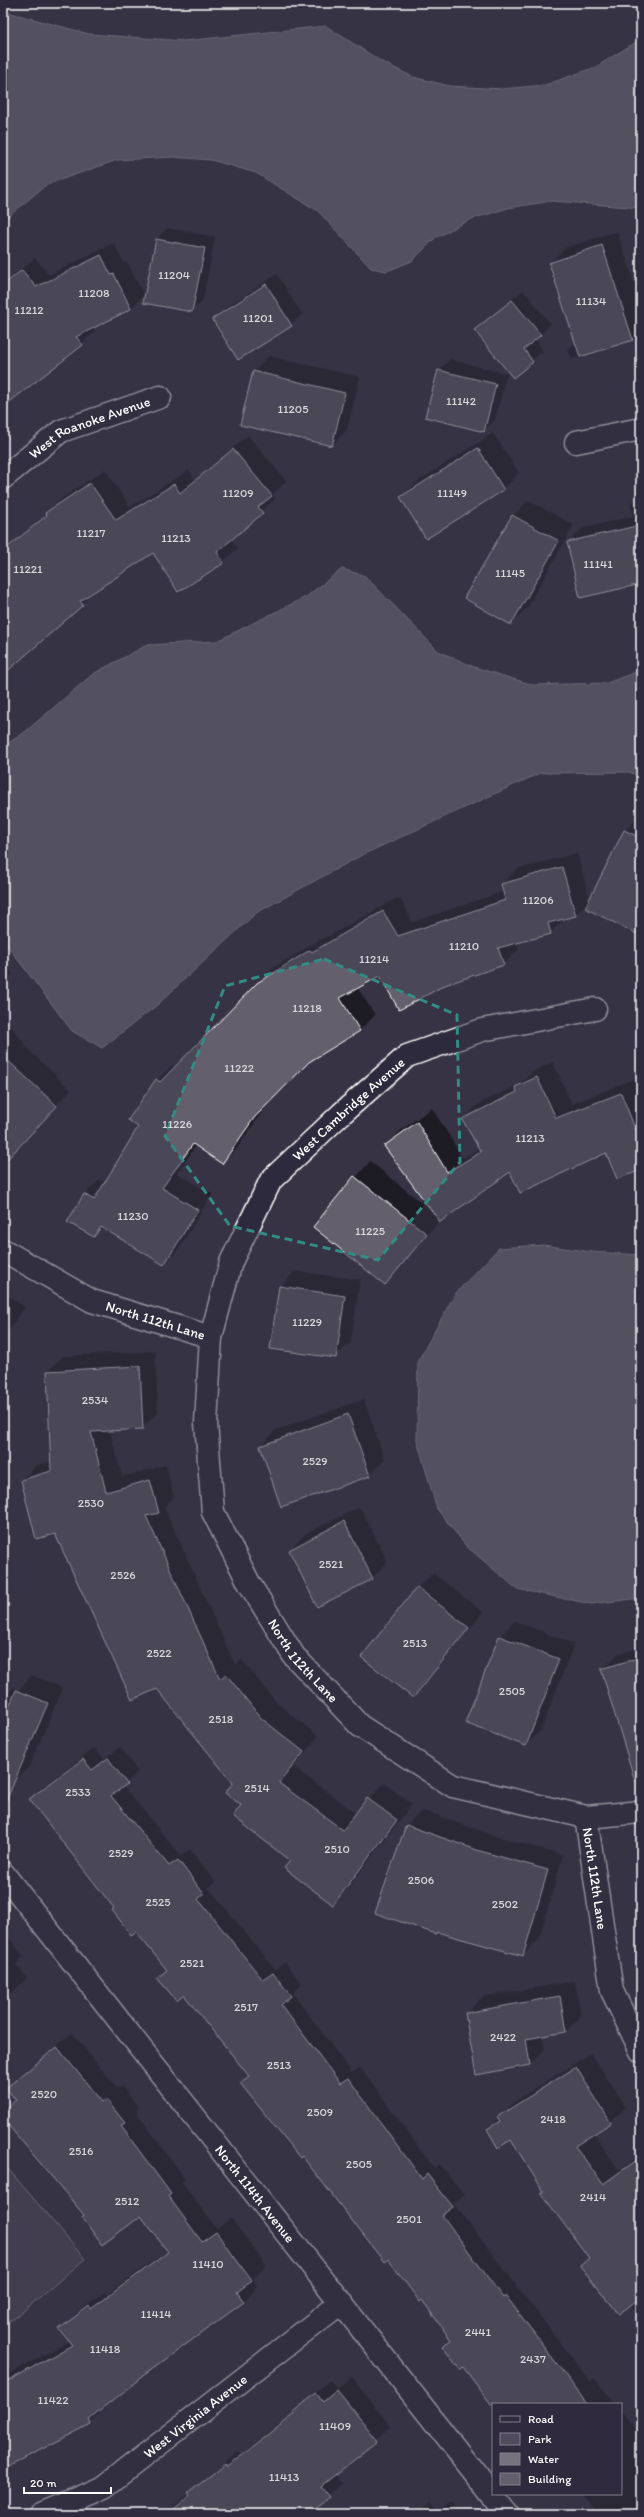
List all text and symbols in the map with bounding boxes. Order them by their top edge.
house number: 11204 [158,268,190,282]
house number: 11208 [78,286,110,300]
house number: 11134 [576,294,606,308]
house number: 11212 [14,303,44,317]
house number: 11201 [243,311,274,325]
street label: West Roanoke Avenue [25,392,153,462]
house number: 11142 [446,394,477,408]
house number: 11205 [277,402,309,416]
house number: 11209 [222,486,254,500]
house number: 11149 [437,486,467,500]
house number: 11217 [77,526,106,540]
house number: 11213 [161,531,191,545]
house number: 11141 [583,557,613,571]
house number: 11221 [13,562,43,576]
house number: 11145 [495,566,525,580]
house number: 11206 [522,893,554,907]
house number: 11210 [449,939,479,953]
house number: 11214 [359,952,389,966]
house number: 11218 [292,1001,322,1015]
street label: West Cambridge Avenue [289,1053,408,1164]
house number: 11222 [224,1061,255,1075]
house number: 11226 [162,1117,192,1131]
house number: 11213 [515,1131,545,1145]
house number: 11230 [117,1209,149,1223]
house number: 11225 [355,1224,385,1238]
street label: North 112th Lane [104,1297,208,1343]
house number: 11229 [292,1315,322,1329]
house number: 2534 [82,1393,108,1407]
house number: 2529 [302,1454,328,1468]
house number: 2530 [78,1496,104,1510]
house number: 2521 [319,1557,344,1571]
house number: 2526 [110,1568,136,1582]
street label: North 112th Lane [265,1616,342,1706]
house number: 2513 [403,1636,428,1650]
house number: 2522 [146,1646,172,1660]
house number: 2505 [499,1684,525,1698]
house number: 2518 [209,1712,234,1726]
house number: 2514 [244,1781,270,1795]
house number: 2533 [65,1785,91,1799]
street label: North 112th Lane [579,1826,611,1931]
house number: 2510 [324,1842,350,1856]
house number: 2529 [108,1846,134,1860]
house number: 2506 [408,1873,434,1887]
house number: 2525 [145,1895,171,1909]
house number: 2502 [492,1897,519,1911]
house number: 2521 [180,1956,205,1970]
house number: 2517 [234,2000,258,2014]
house number: 2422 [490,2030,517,2044]
house number: 2513 [267,2058,292,2072]
house number: 2520 [31,2087,57,2101]
house number: 2509 [307,2105,333,2119]
house number: 2418 [540,2112,566,2126]
street label: North 114th Avenue [212,2142,299,2246]
house number: 2516 [69,2144,93,2158]
house number: 2505 [346,2157,372,2171]
house number: 2414 [580,2190,606,2204]
house number: 2512 [115,2194,140,2208]
house number: 2501 [396,2212,422,2226]
house number: 11410 [192,2257,224,2271]
house number: 11414 [140,2307,172,2321]
house number: 2441 [465,2325,492,2339]
house number: 11418 [90,2342,121,2356]
house number: 2437 [520,2352,546,2366]
street label: West Virginia Avenue [140,2370,251,2462]
house number: 11422 [38,2393,69,2407]
legend [492,2403,622,2495]
text: Road [528,2412,554,2426]
house number: 11409 [319,2419,351,2433]
text: Park [528,2432,552,2446]
text: Water [528,2452,559,2466]
scale bar [24,2469,111,2495]
house number: 11413 [269,2470,300,2484]
text: Building [528,2472,572,2486]
text: 20 m [30,2476,57,2490]

